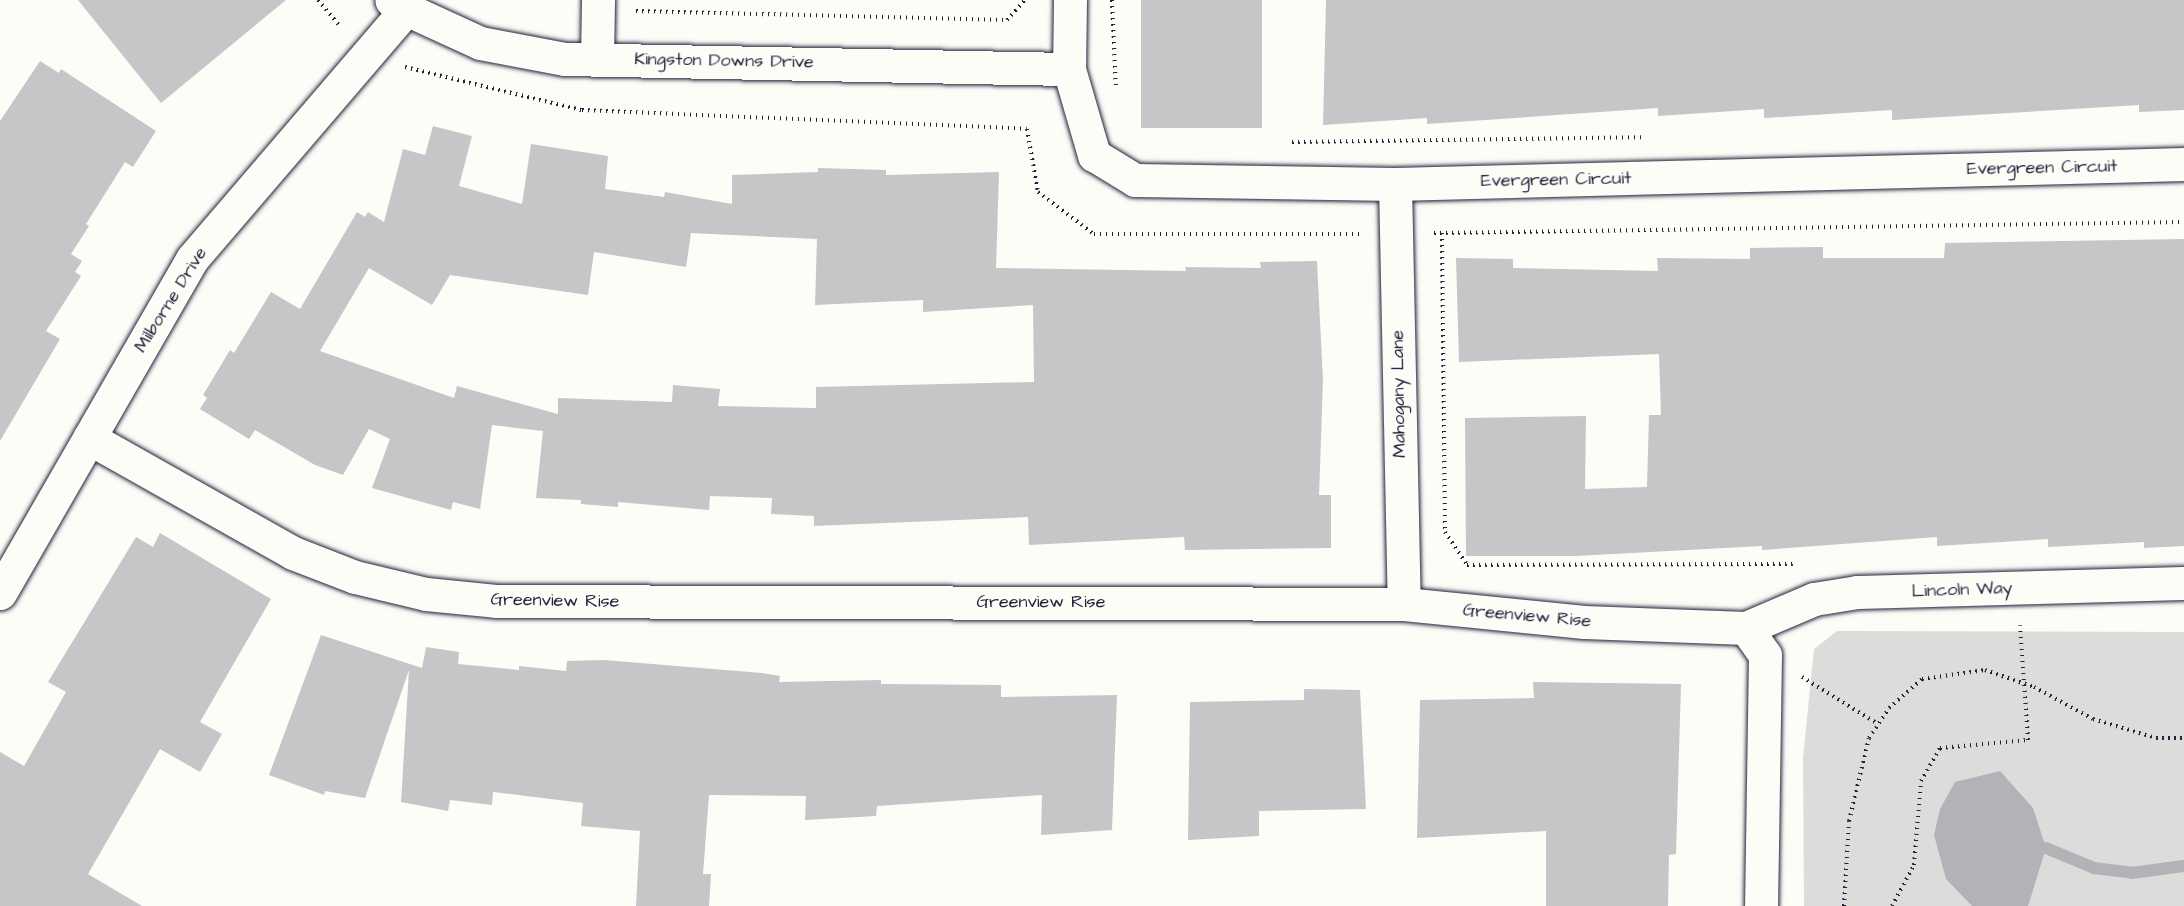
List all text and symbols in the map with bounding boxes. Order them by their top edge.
street label: Kingston Downs Drive [634,49,814,73]
street label: Evergreen Circuit [1967,156,2117,180]
street label: Evergreen Circuit [1481,168,1631,192]
street label: Milborne Drive [130,243,212,357]
street label: Mahogany Lane [1387,330,1411,458]
street label: Lincoln Way [1911,577,2013,603]
street label: Greenview Rise [490,589,620,613]
street label: Greenview Rise [977,591,1105,613]
street label: Greenview Rise [1462,600,1592,632]

